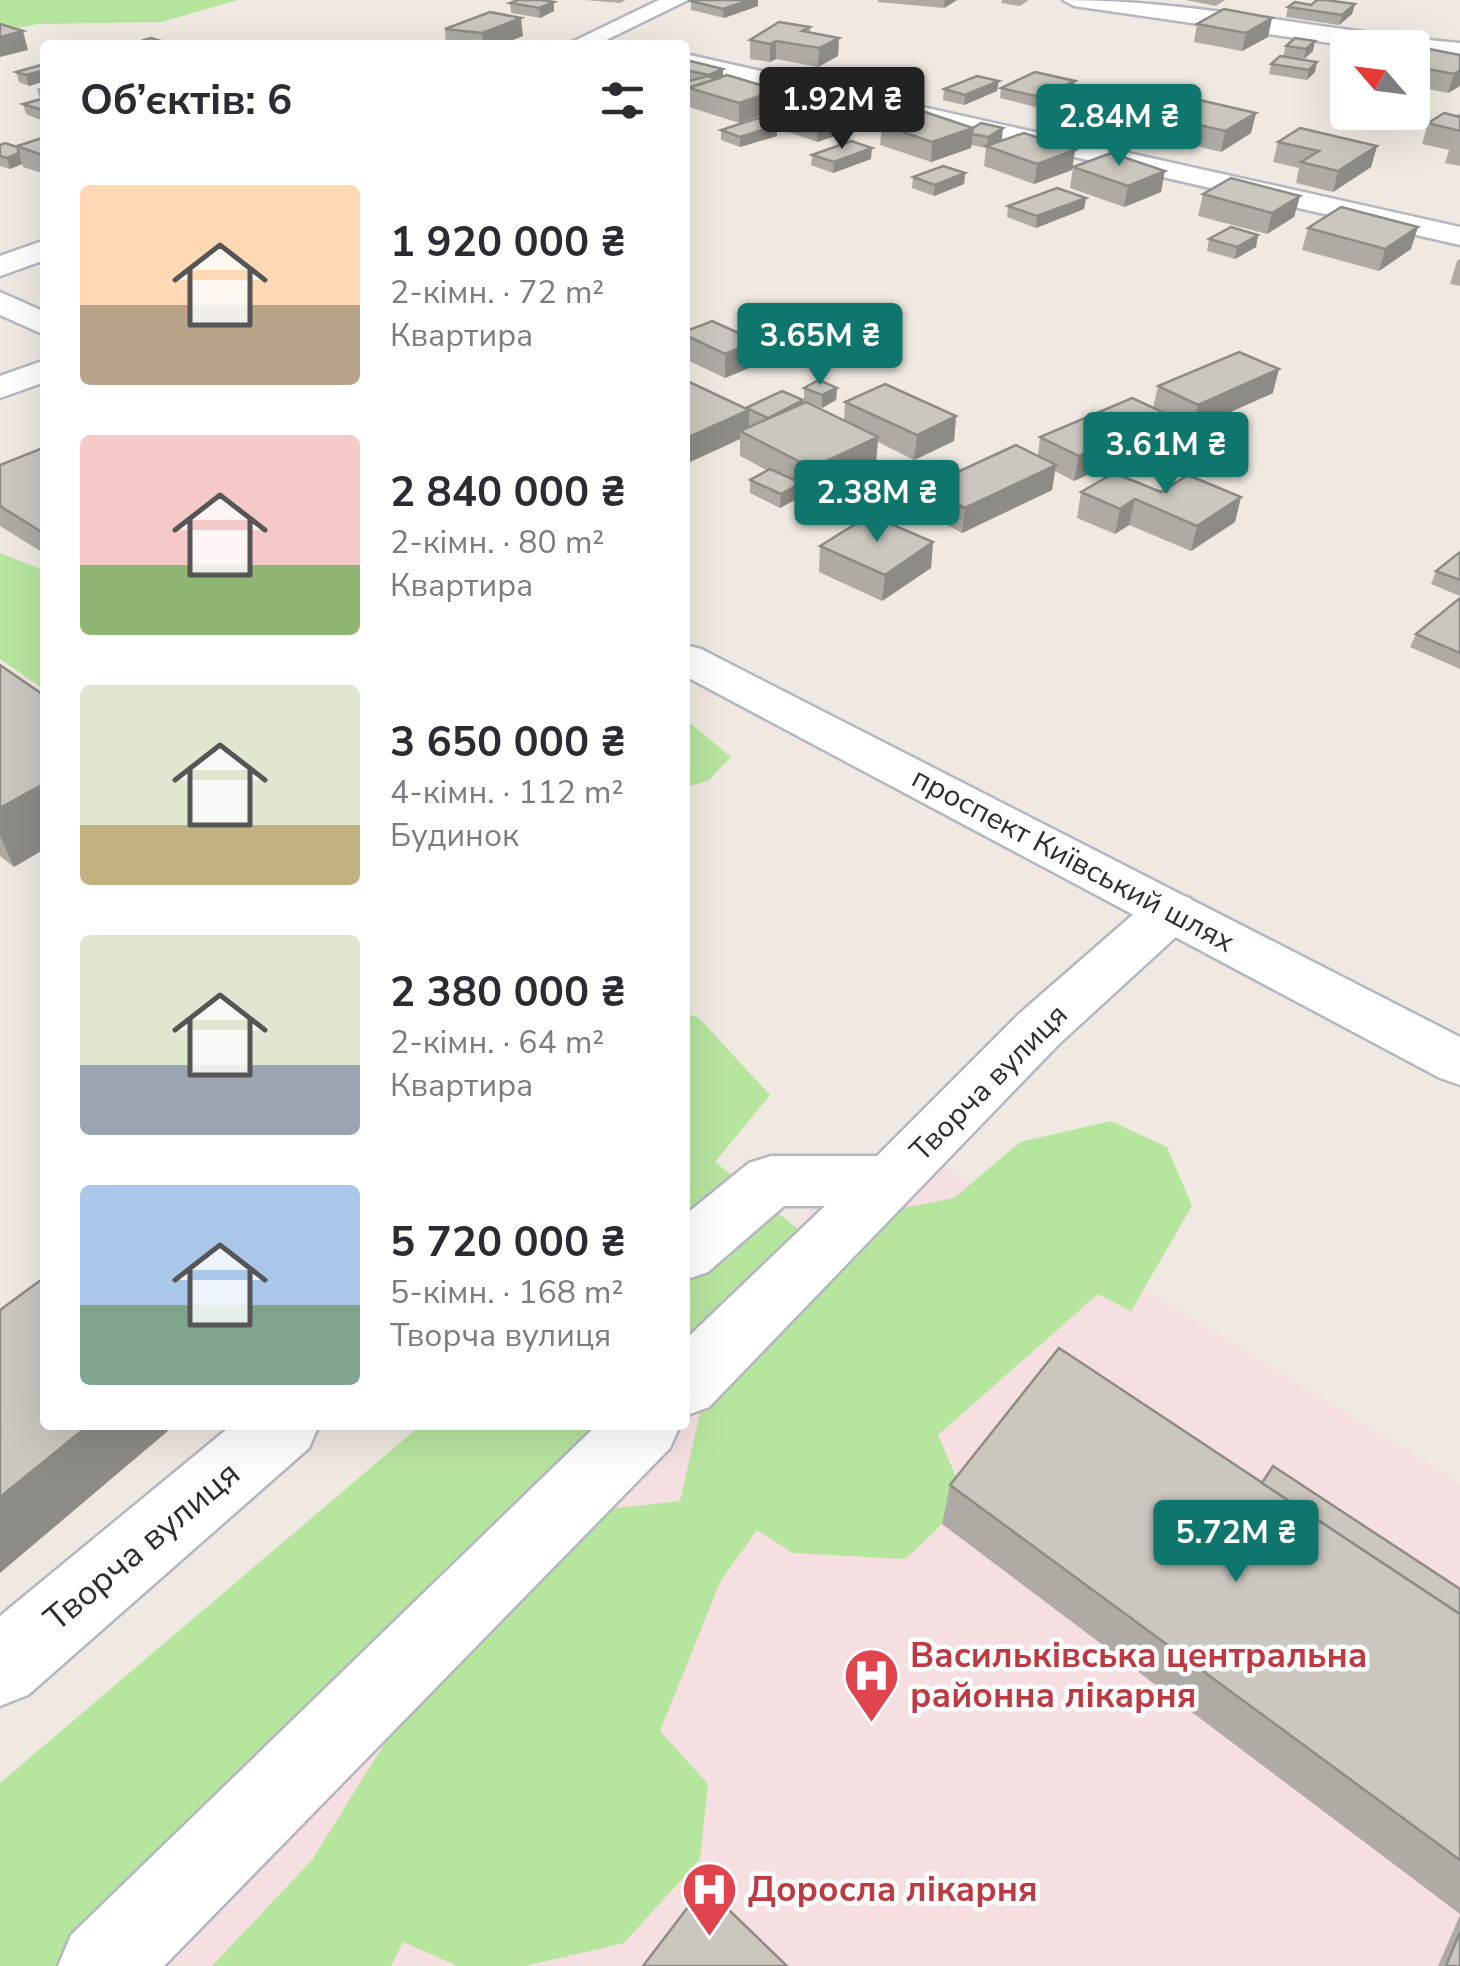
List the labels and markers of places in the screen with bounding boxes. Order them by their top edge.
pin: 1.92M ₴ [750,67,934,152]
pin: 2.84M ₴ [1027,84,1211,169]
pin: 3.65M ₴ [728,303,912,388]
pin: 3.61M ₴ [1074,412,1258,497]
pin: 2.38M ₴ [785,460,969,545]
pin: 5.72M ₴ [1144,1500,1328,1585]
place label: Васильківська центральна районна лікарня [910,1632,1367,1719]
hospital icon: Васильківська центральна районна лікарня [841,1645,901,1724]
hospital icon: Доросла лікарня [679,1859,739,1938]
place label: Доросла лікарня [748,1866,1038,1913]

